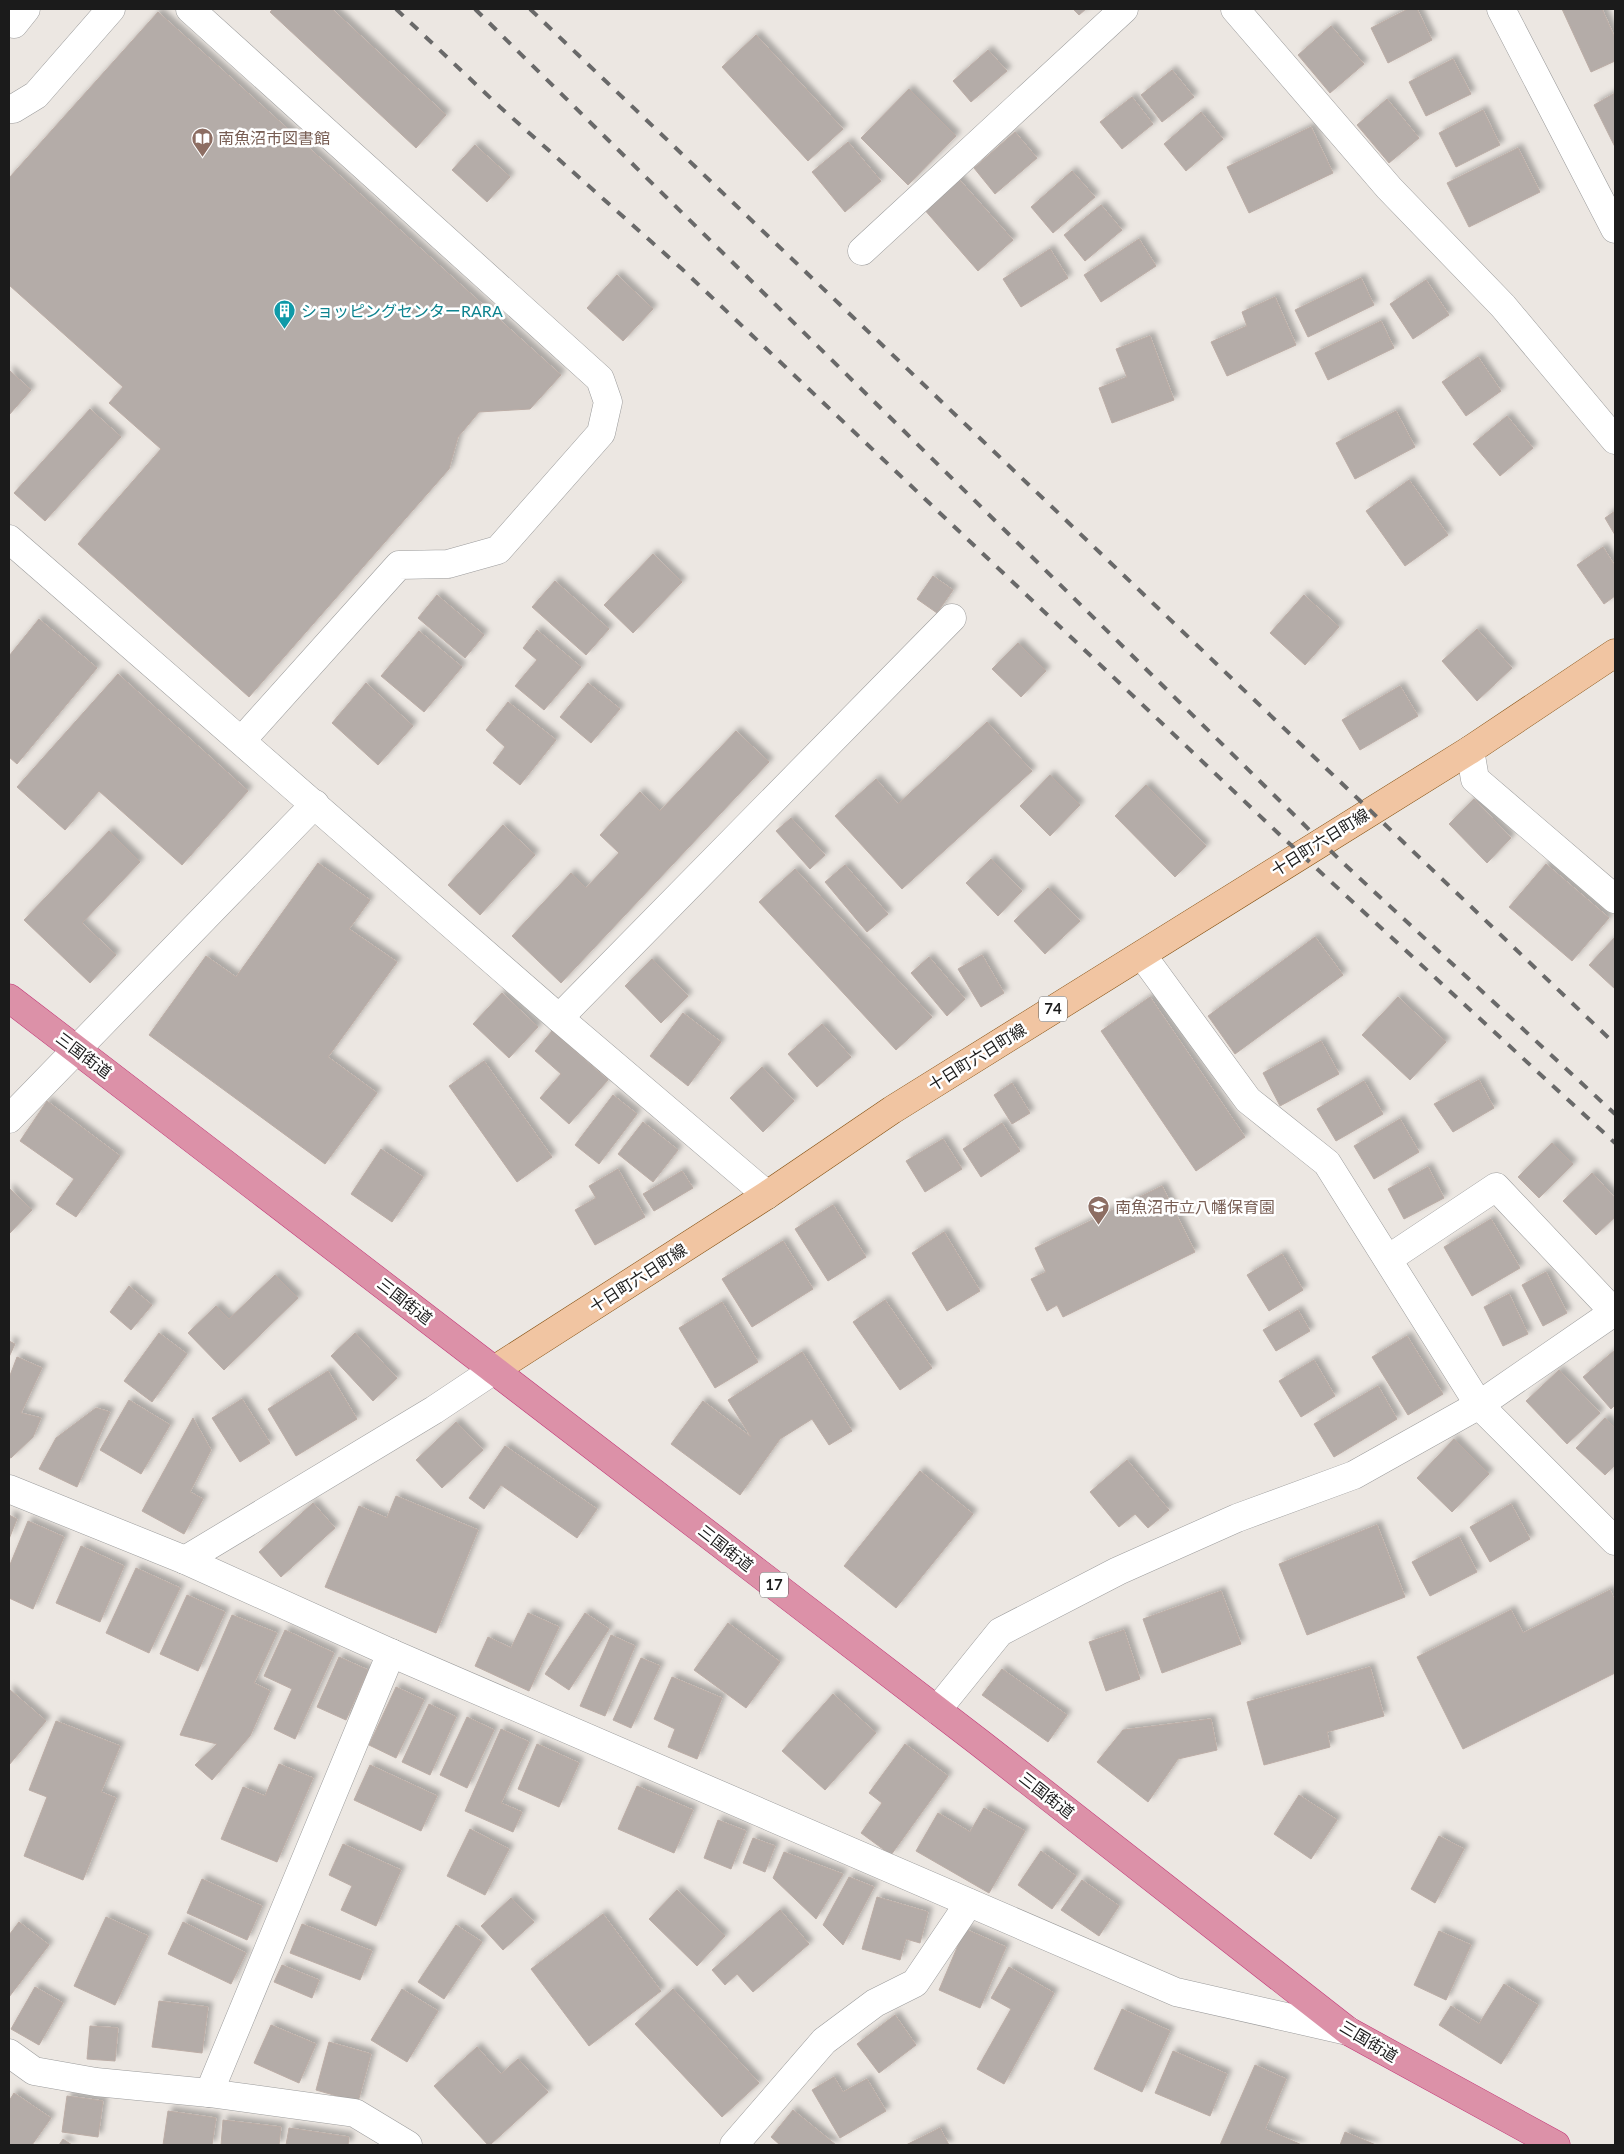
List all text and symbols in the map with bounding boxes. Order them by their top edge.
library icon: 南魚沼市図書館 [190,126,214,157]
place label: 南魚沼市図書館 [218,128,330,147]
building icon: ショッピングセンターRARA [273,299,297,330]
place label: ショッピングセンターRARA [301,301,503,320]
street label: 十日町六日町線 [1267,804,1372,879]
road number: 74 [1039,996,1067,1022]
street label: 十日町六日町線 [924,1019,1029,1094]
street label: 三国街道 [53,1028,116,1081]
school or university icon: 南魚沼市立八幡保育園 [1087,1195,1111,1226]
place label: 南魚沼市立八幡保育園 [1115,1197,1275,1216]
street label: 十日町六日町線 [586,1239,690,1316]
street label: 三国街道 [374,1273,436,1328]
street label: 三国街道 [695,1520,757,1575]
road number: 17 [760,1572,788,1598]
street label: 三国街道 [1016,1767,1078,1822]
street label: 三国街道 [1337,2016,1402,2065]

